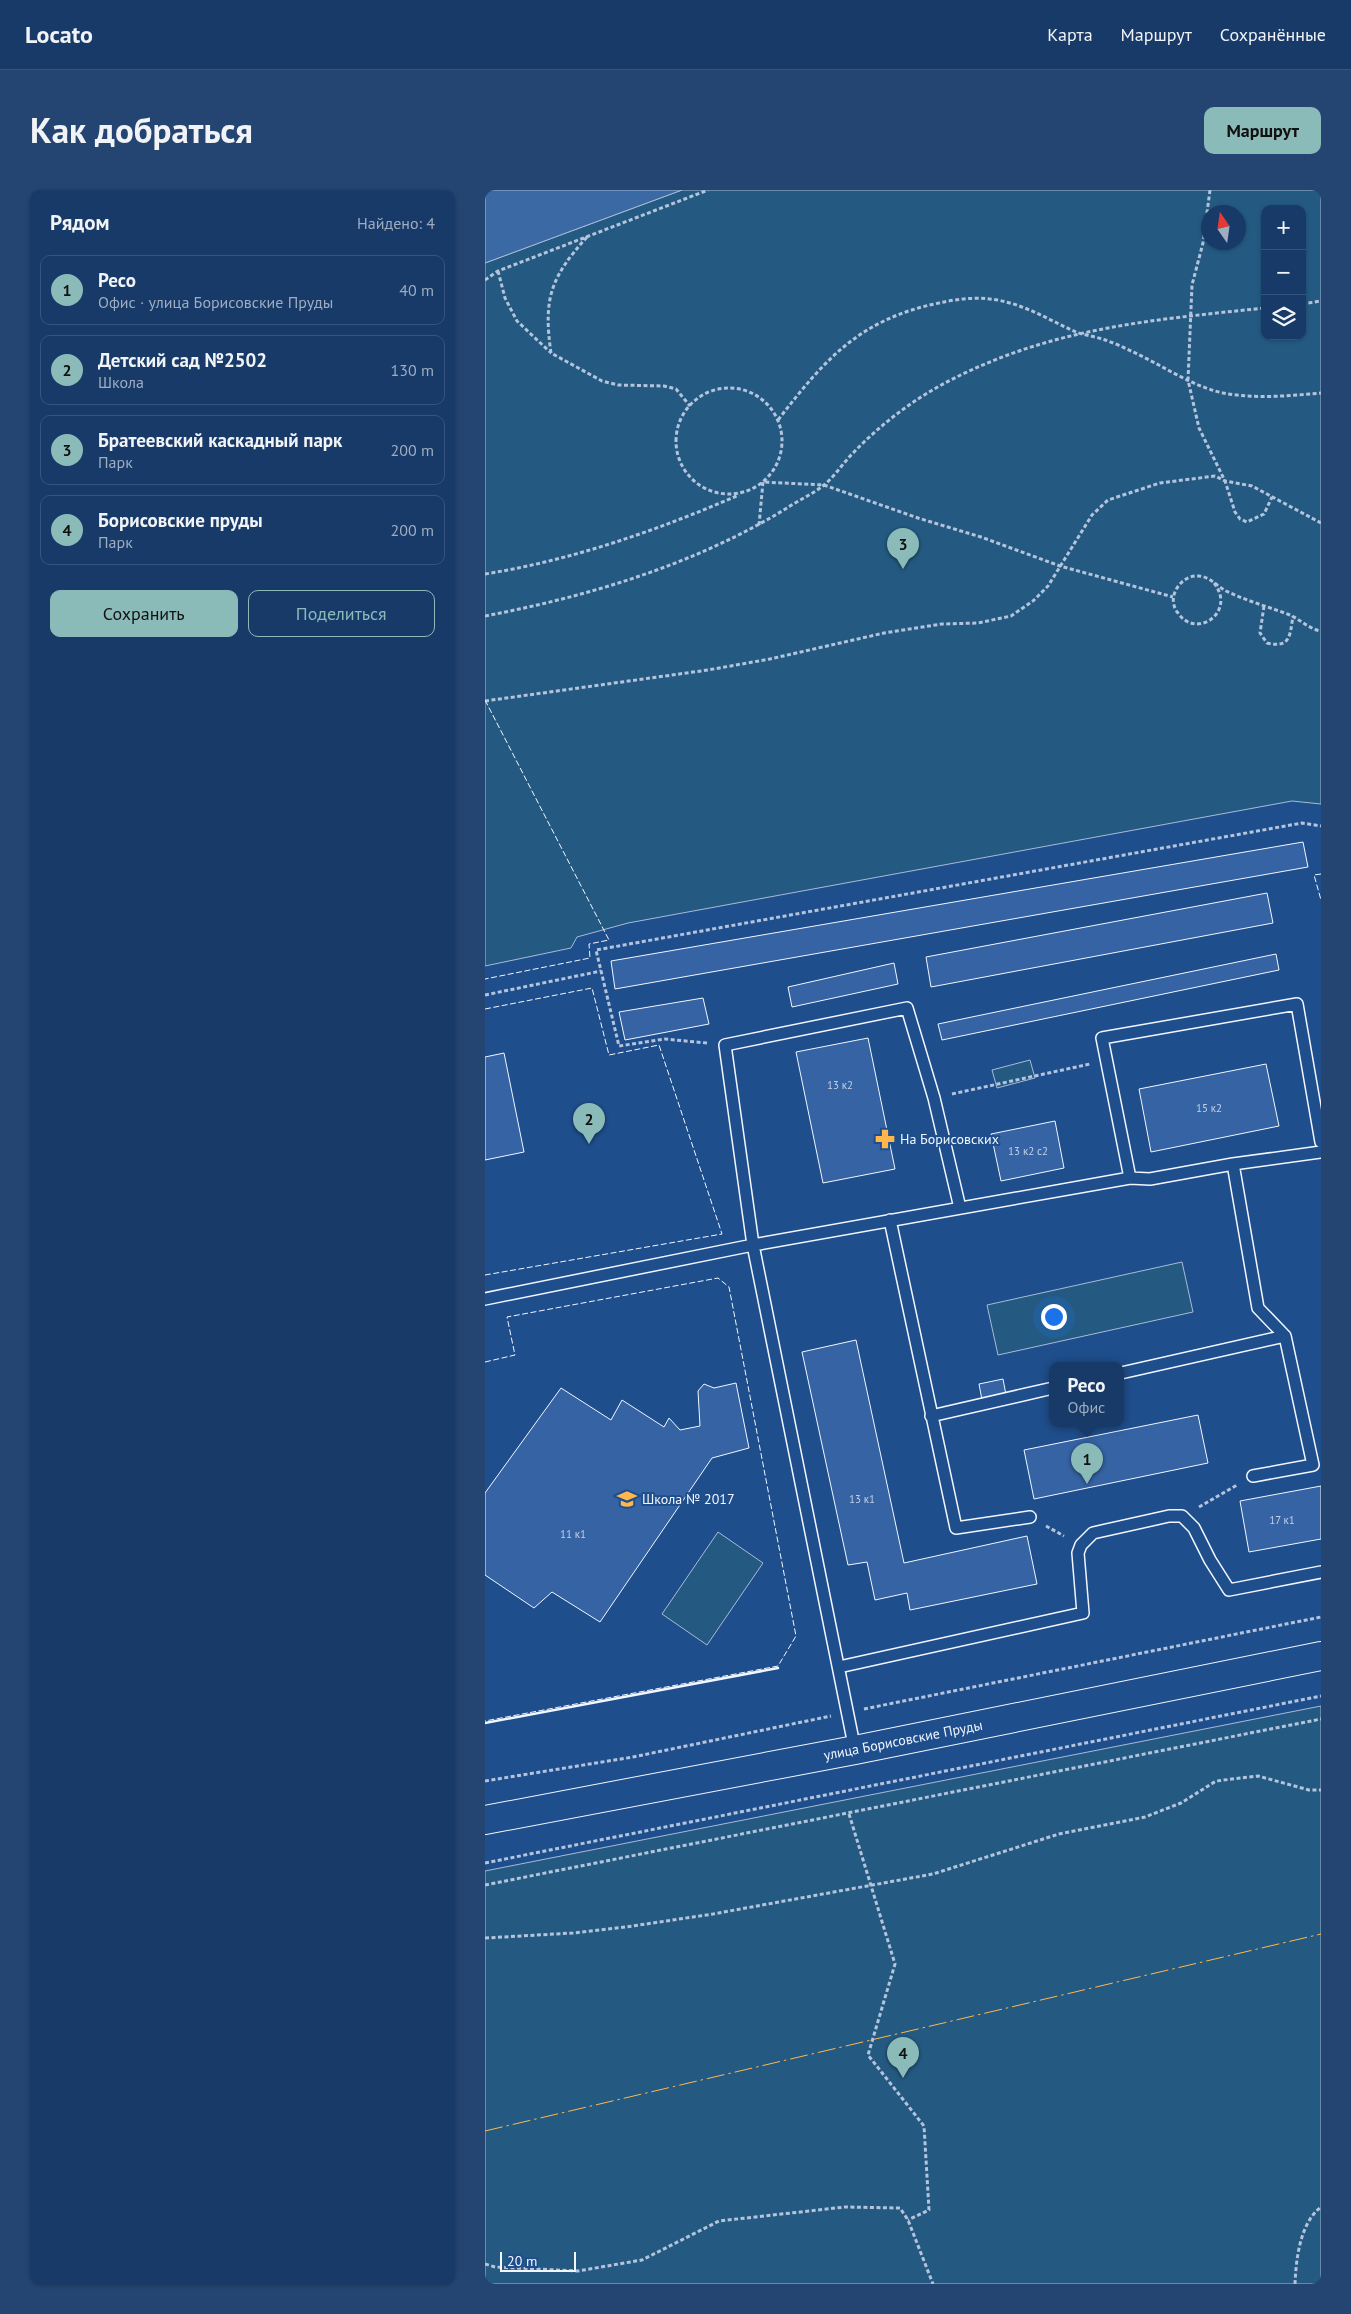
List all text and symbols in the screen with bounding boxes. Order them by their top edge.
text: Locato [25,19,93,50]
text: Карта [1047,23,1093,46]
text: Маршрут [1121,23,1192,46]
text: Сохранённые [1220,23,1326,46]
text: Как добраться [30,107,253,153]
button: Маршрут [1204,107,1321,154]
north arrow [1201,205,1246,250]
map controls [1261,205,1306,340]
button: + [1261,205,1306,250]
text: Рядом [50,209,109,236]
text: Найдено: 4 [357,213,435,233]
button: − [1261,250,1306,295]
text: Ресо [98,268,136,292]
text: 1 [62,280,72,300]
text: 40 m [399,280,434,300]
text: Офис · улица Борисовские Пруды [98,292,333,312]
button: layers [1261,295,1306,340]
text: Детский сад №2502 [98,348,267,372]
text: 2 [62,360,72,380]
text: 130 m [391,360,434,380]
text: Школа [98,372,144,392]
text: Братеевский каскадный парк [98,428,342,452]
text: 3 [62,440,72,460]
text: 200 m [391,440,434,460]
text: Парк [98,452,133,472]
text: Борисовские пруды [98,508,263,532]
text: 4 [62,520,72,540]
text: 200 m [391,520,434,540]
pin: 3 [887,528,919,569]
text: Парк [98,532,133,552]
button: Сохранить [50,590,238,637]
button: Поделиться [248,590,435,637]
house number: 13 к2 [827,1078,853,1092]
house number: 15 к2 [1196,1101,1222,1115]
pin: 2 [573,1103,605,1144]
pharmacy icon: На Борисовских [874,1128,896,1150]
place label: На Борисовских [900,1130,999,1148]
house number: 13 к2 с2 [1008,1144,1048,1158]
your location [1041,1304,1067,1330]
popup [1049,1362,1124,1427]
text: Ресо [1068,1373,1105,1397]
text: Офис [1068,1397,1105,1417]
pin: 1 [1071,1443,1103,1484]
school or university icon: Школа № 2017 [616,1488,638,1510]
place label: Школа № 2017 [642,1490,735,1508]
house number: 13 к1 [849,1492,875,1506]
house number: 17 к1 [1269,1513,1295,1527]
house number: 11 к1 [560,1527,586,1541]
street label: улица Борисовские Пруды [822,1716,984,1764]
pin: 4 [887,2037,919,2078]
scale bar [500,2249,576,2272]
text: 20 m [507,2252,537,2270]

